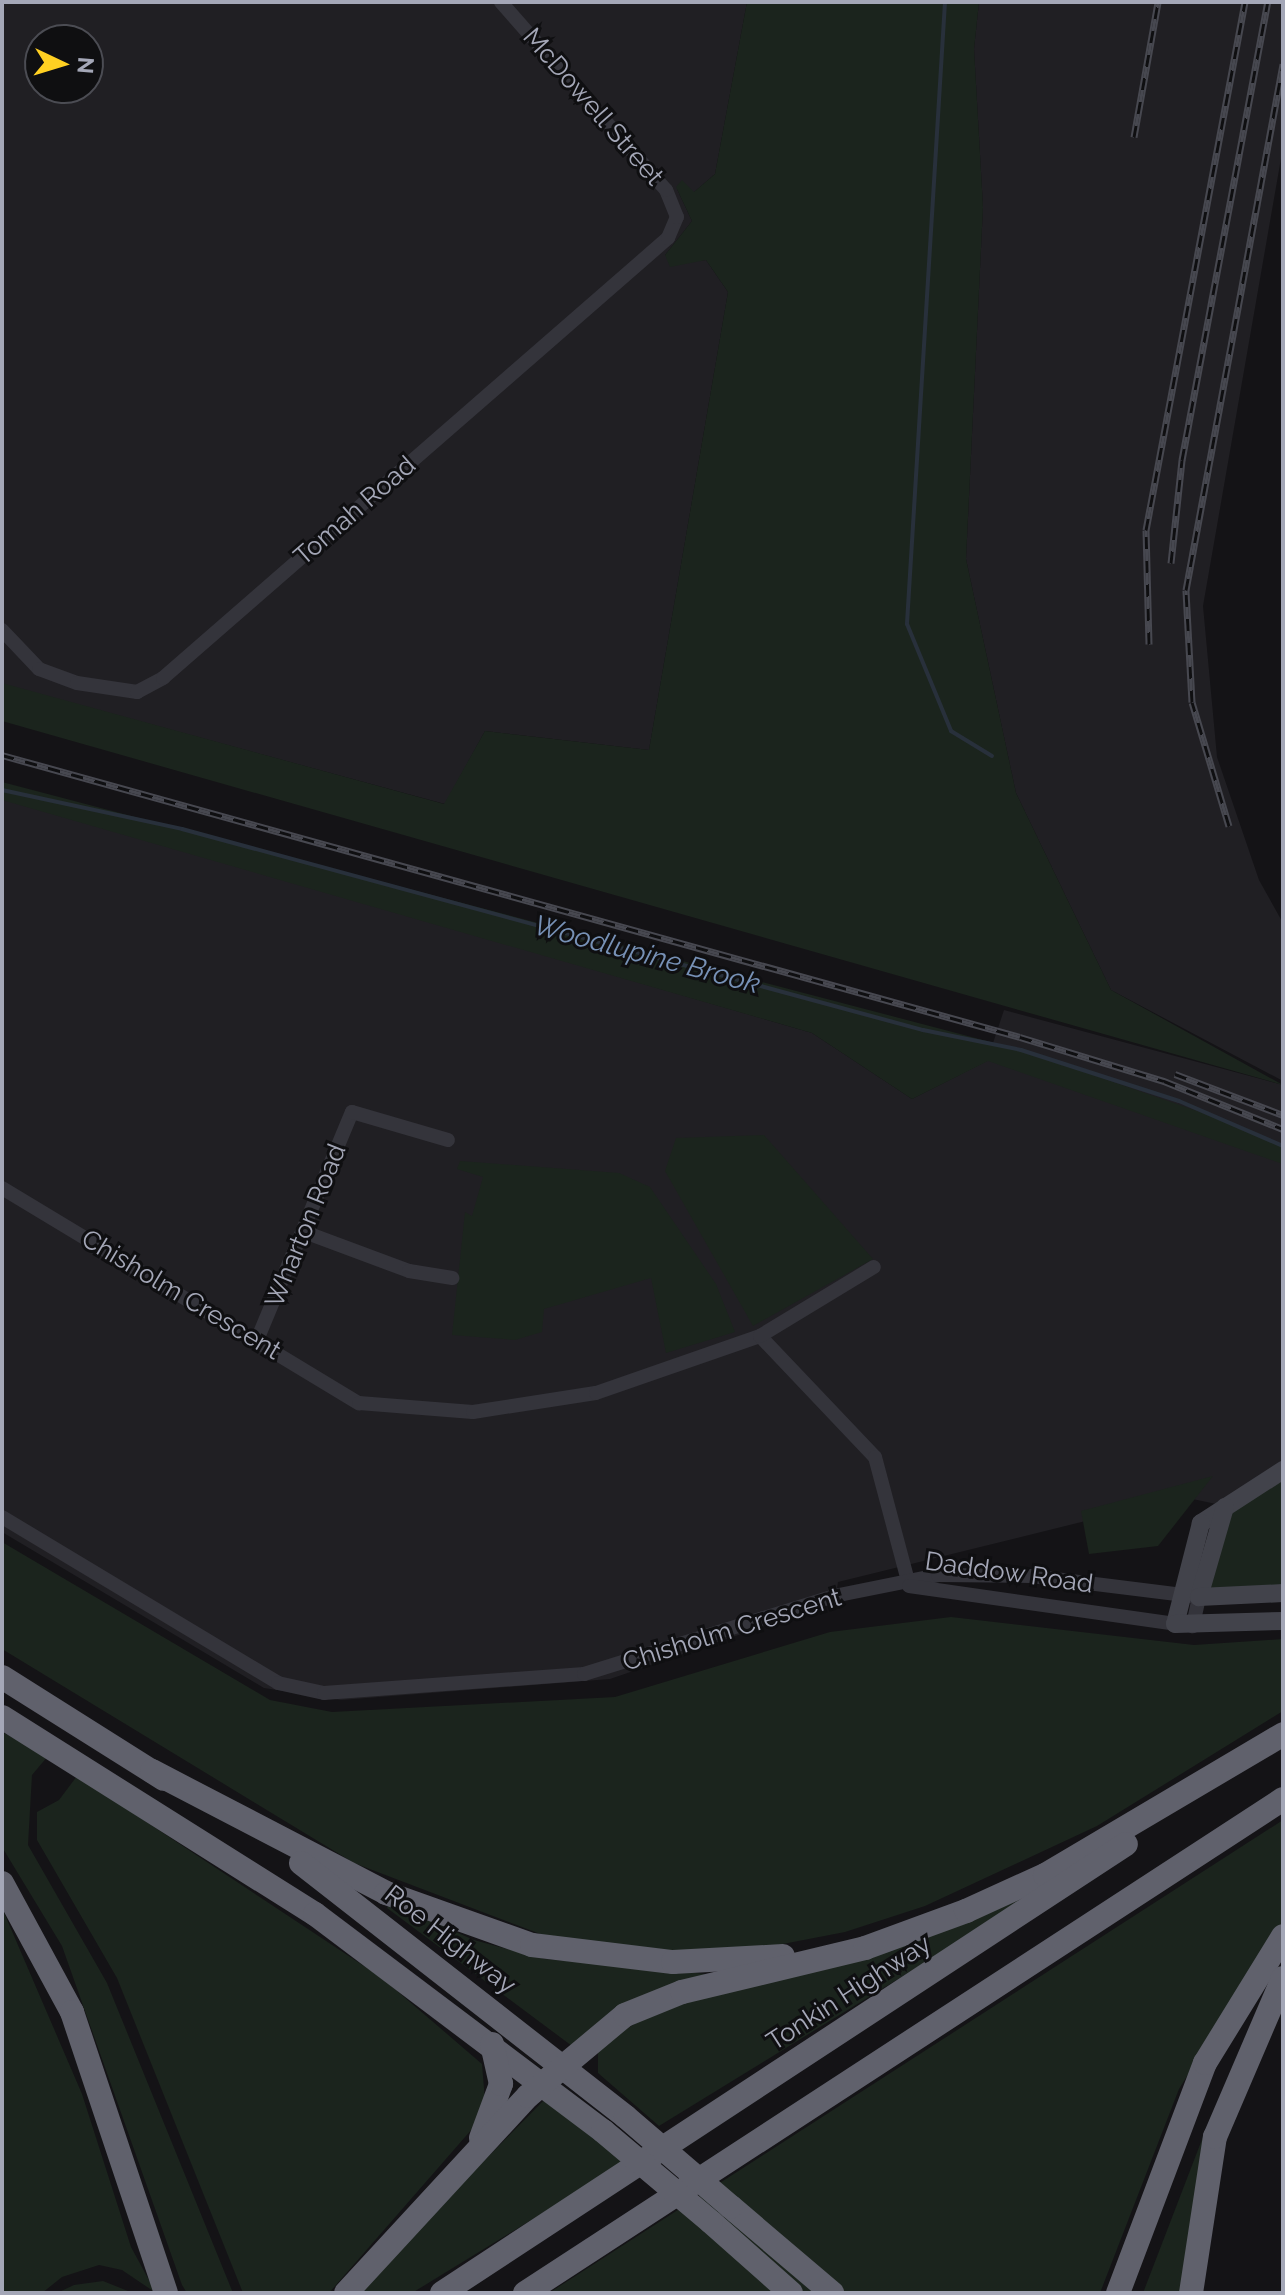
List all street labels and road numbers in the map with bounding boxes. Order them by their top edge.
street label: McDowell Street [516,22,670,192]
street label: Tomah Road [288,450,422,572]
street label: Wharton Road [259,1140,353,1312]
street label: Chisholm Crescent [76,1223,286,1367]
street label: Daddow Road [923,1546,1095,1600]
street label: Chisholm Crescent [619,1582,845,1678]
street label: Roe Highway [378,1879,522,2001]
street label: Tonkin Highway [761,1928,937,2058]

